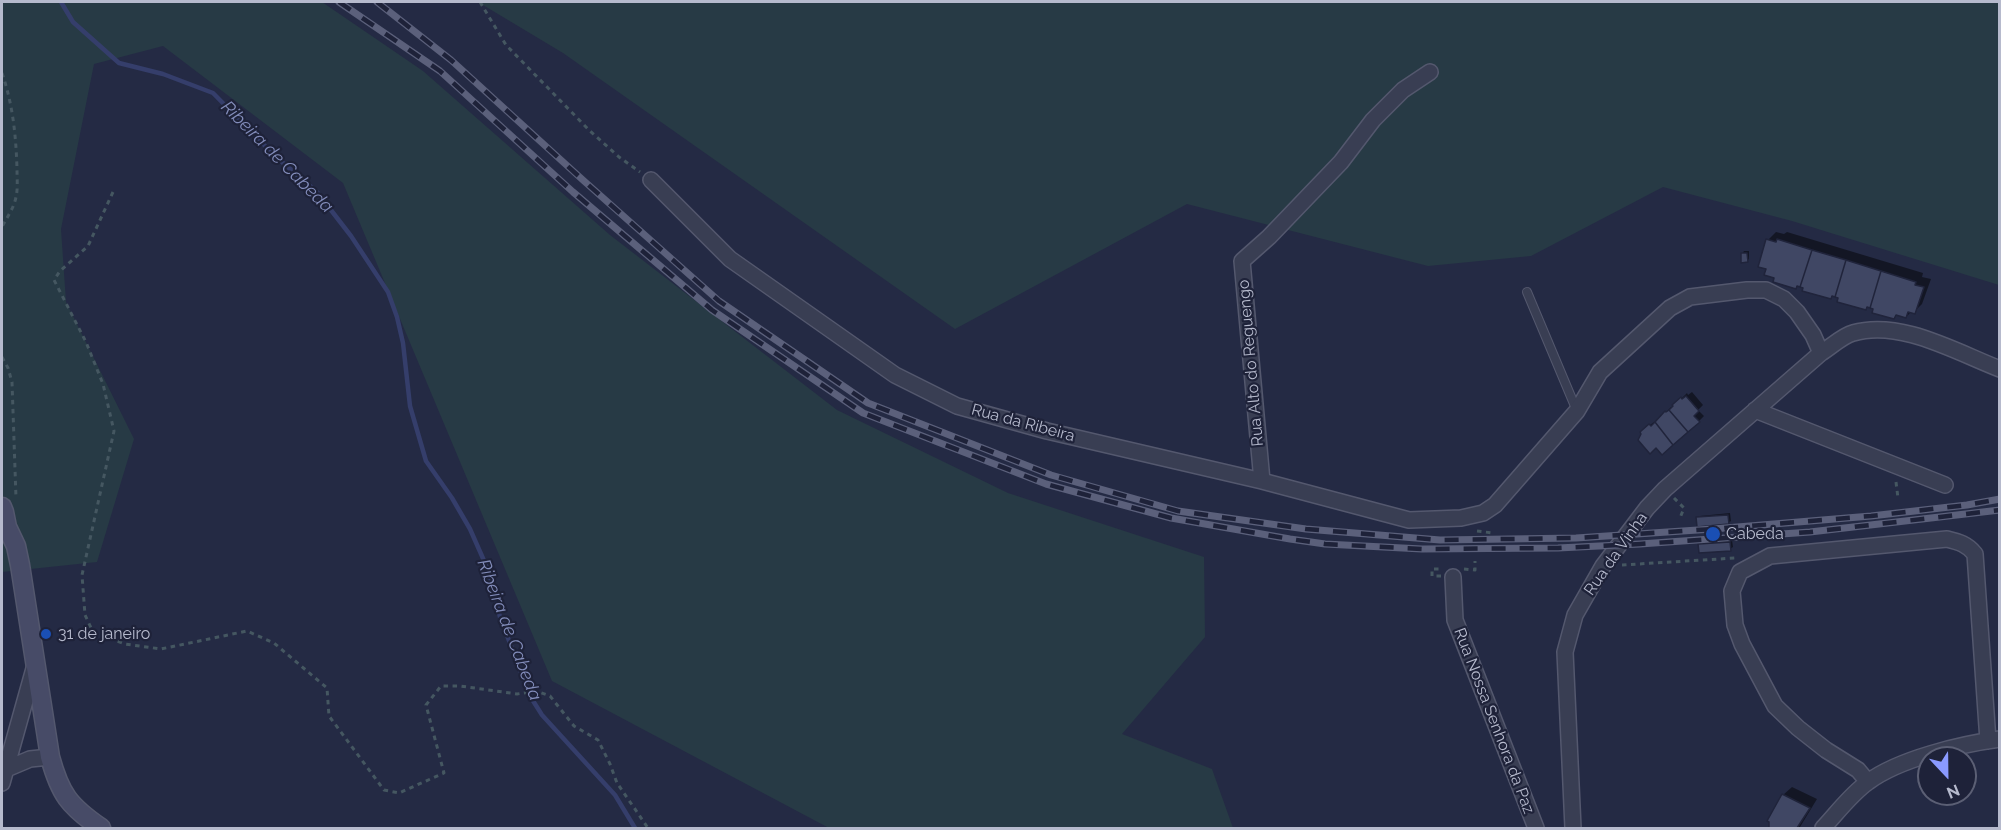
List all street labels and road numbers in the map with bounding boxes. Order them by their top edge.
street label: Rua Alto do Reguengo [1234,279,1268,447]
street label: Rua da Ribeira [969,400,1077,446]
street label: Rua da Vinha [1580,509,1652,599]
street label: Rua Nossa Senhora da Paz [1450,625,1538,817]

